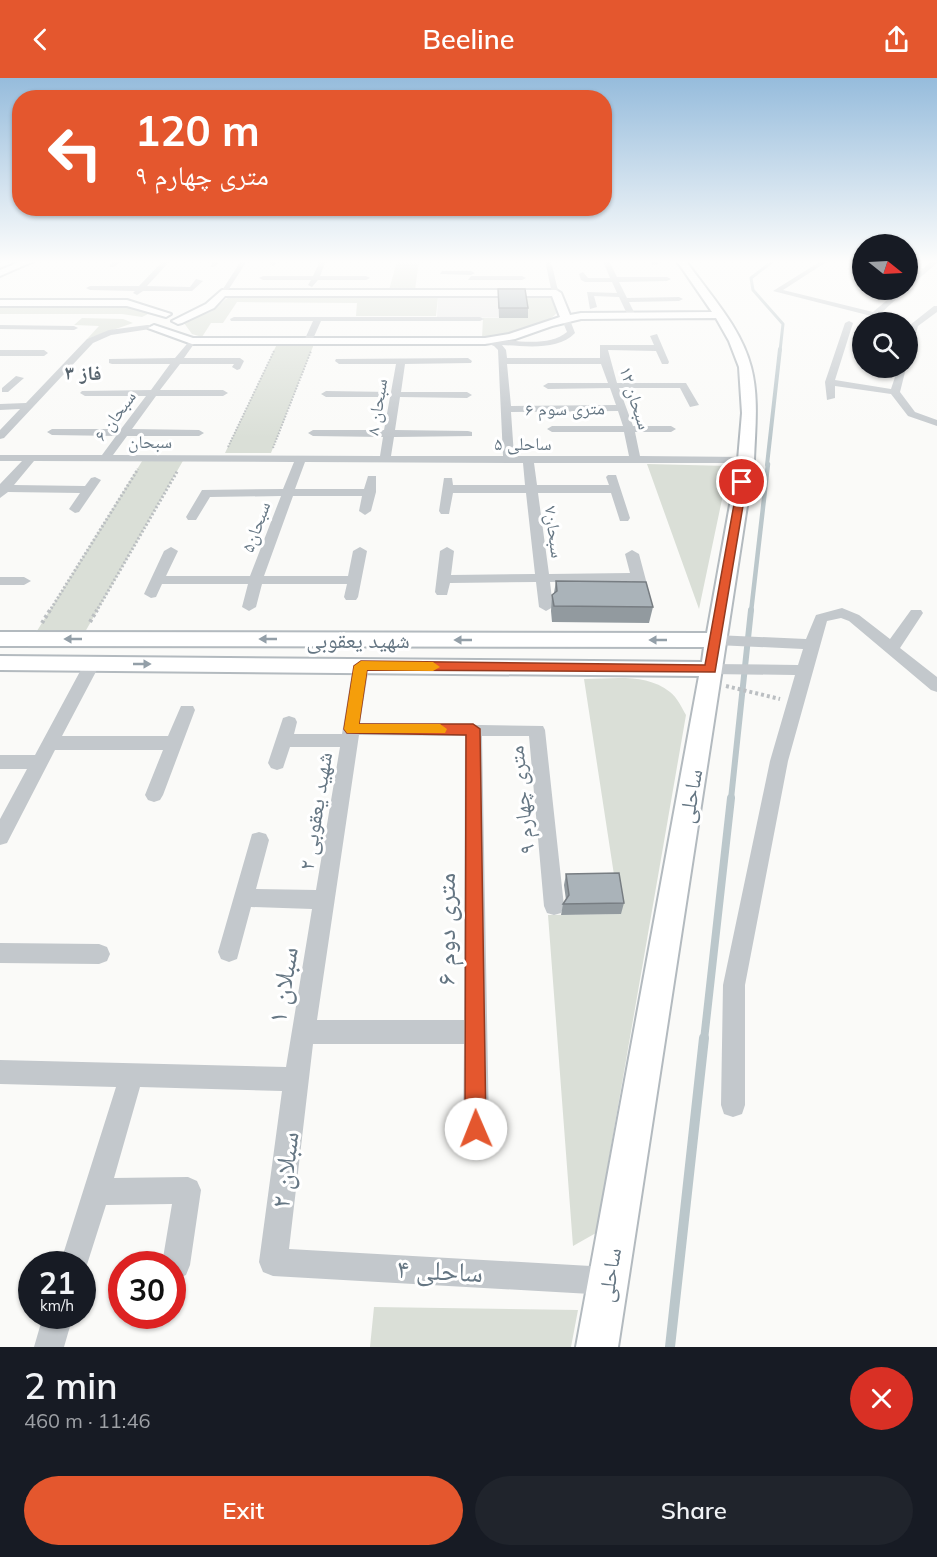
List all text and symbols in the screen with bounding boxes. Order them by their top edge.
text: Beeline [422,22,515,56]
icon: back [24,23,57,56]
icon: share [880,23,913,56]
text: 120 m [135,104,260,157]
icon: left [36,114,114,192]
text: ۹ متری چهارم [135,158,269,192]
north arrow [852,234,918,300]
map controls [852,234,918,378]
button: search [852,312,918,378]
district label: فاز ۳ [64,360,102,385]
street label: سبحان ۱۲ [614,363,656,432]
street label: سبحان ۸ [361,377,392,437]
street label: سبحان ۶ [89,386,141,446]
street label: ۶ متری سوم [525,396,605,422]
street label: سبحان [128,430,172,453]
street label: ساحلی ۵ [494,432,552,455]
pin [716,456,767,507]
icon: arrive [725,465,758,498]
street label: سبحان۵ [236,498,275,555]
street label: سبحان۷ [539,504,570,559]
street label: شهید یعقوبی [306,626,410,654]
one-way arrow [63,634,82,644]
one-way arrow [258,634,277,644]
one-way arrow [453,635,472,645]
one-way arrow [648,635,667,645]
one-way arrow [133,660,152,669]
street label: ۹ متری چهارم [501,744,542,856]
street label: شهید یعقوبی ۲ [292,750,338,872]
street label: ساحلی [671,767,709,825]
street label: ۶ متری دوم [428,873,464,985]
street label: سبلان ۱ [259,944,305,1026]
position arrow [444,1097,508,1161]
street label: سبلان ۲ [262,1130,306,1210]
street label: ساحلی [591,1246,627,1304]
speed limit sign: 30 [108,1251,186,1329]
street label: ساحلی ۴ [396,1251,484,1289]
text: 21 [39,1264,75,1302]
text: km/h [40,1296,74,1315]
text: 2 min [24,1363,118,1408]
button: close [850,1367,913,1430]
text: 460 m · 11:46 [24,1408,150,1433]
button: Exit [24,1476,463,1545]
button: Share [475,1476,913,1545]

